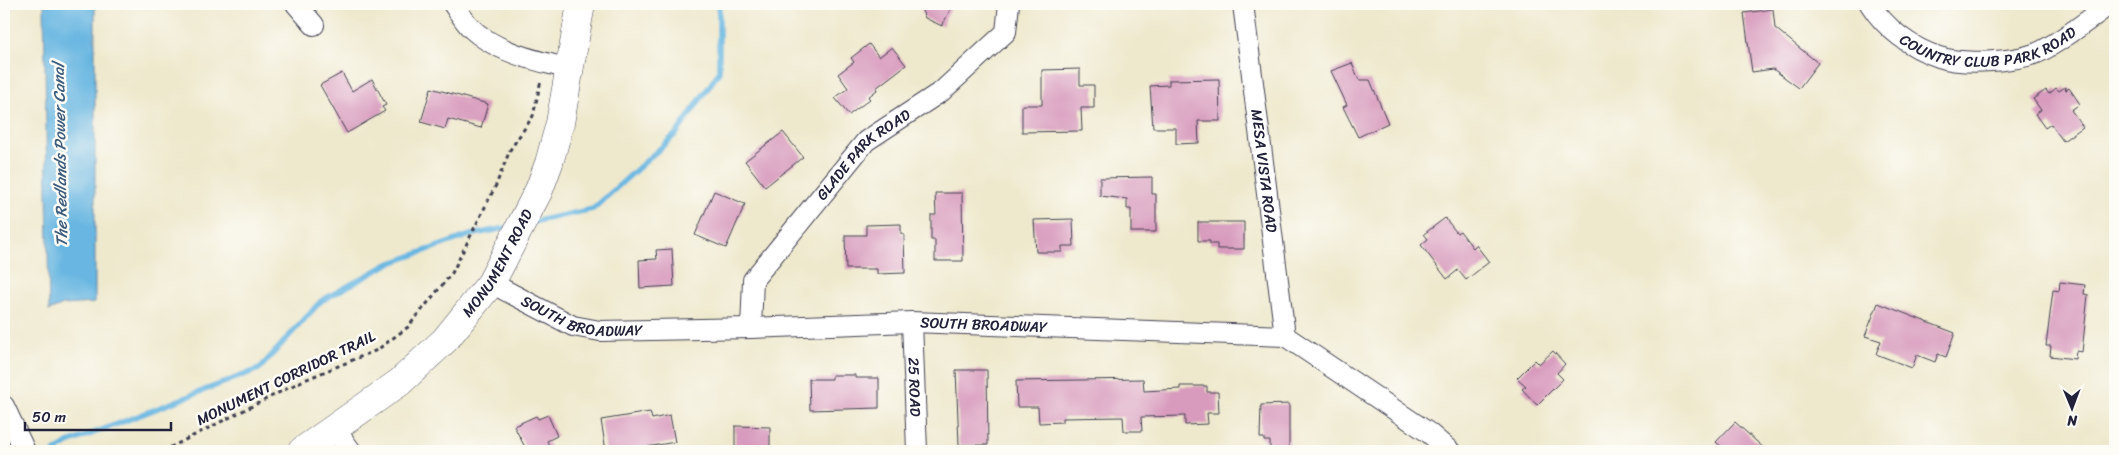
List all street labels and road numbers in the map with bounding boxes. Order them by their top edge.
street label: COUNTRY CLUB PARK ROAD [1894,17,2080,41]
street label: GLADE PARK ROAD [810,102,916,206]
street label: MESA VISTA ROAD [1243,108,1285,234]
street label: MONUMENT ROAD [455,205,540,323]
street label: SOUTH BROADWAY [516,288,643,344]
street label: SOUTH BROADWAY [920,309,1048,340]
street label: MONUMENT CORRIDOR TRAIL [192,323,380,433]
street label: 25 ROAD [900,357,929,417]

